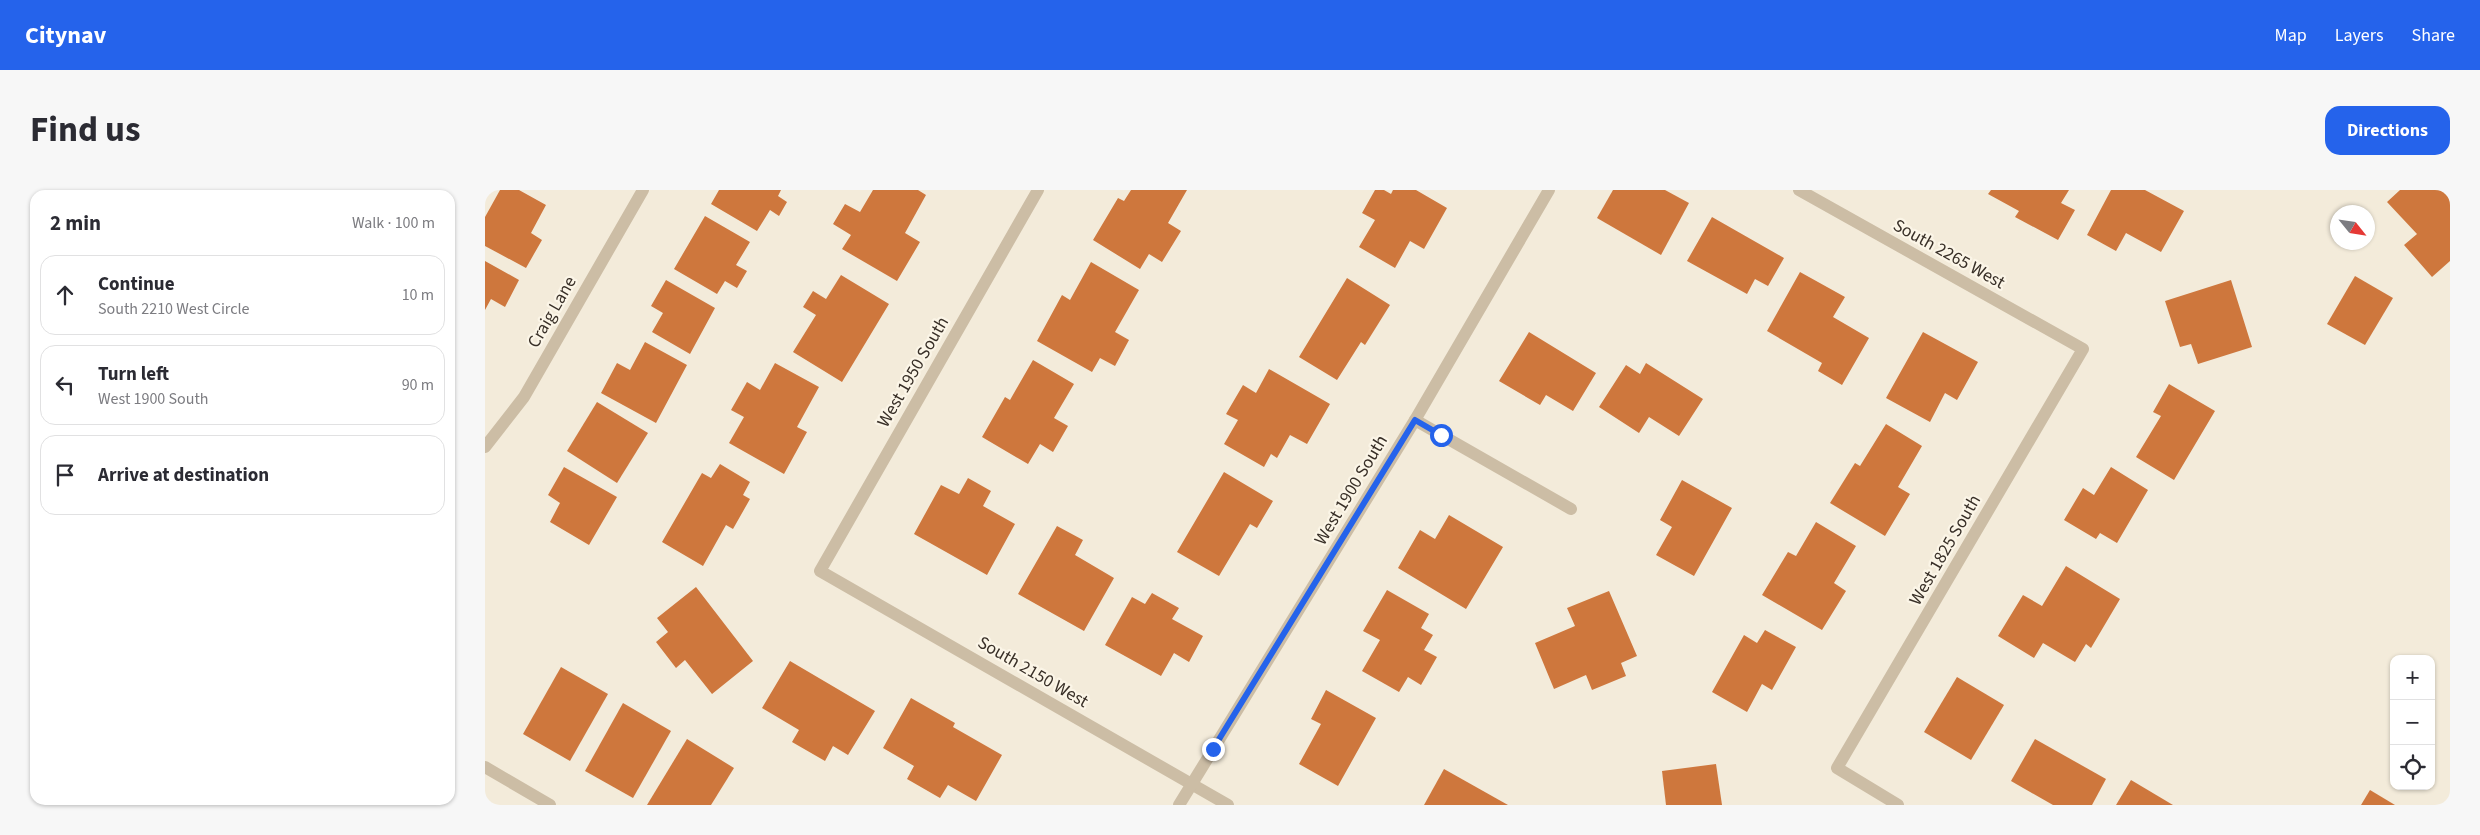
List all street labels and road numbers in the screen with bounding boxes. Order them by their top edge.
street label: South 2265 West [1889,213,2009,295]
street label: Craig Lane [521,272,583,352]
street label: West 1950 South [871,312,955,432]
street label: West 1900 South [1308,430,1394,550]
street label: West 1825 South [1903,490,1987,610]
street label: South 2150 West [973,630,1093,714]

